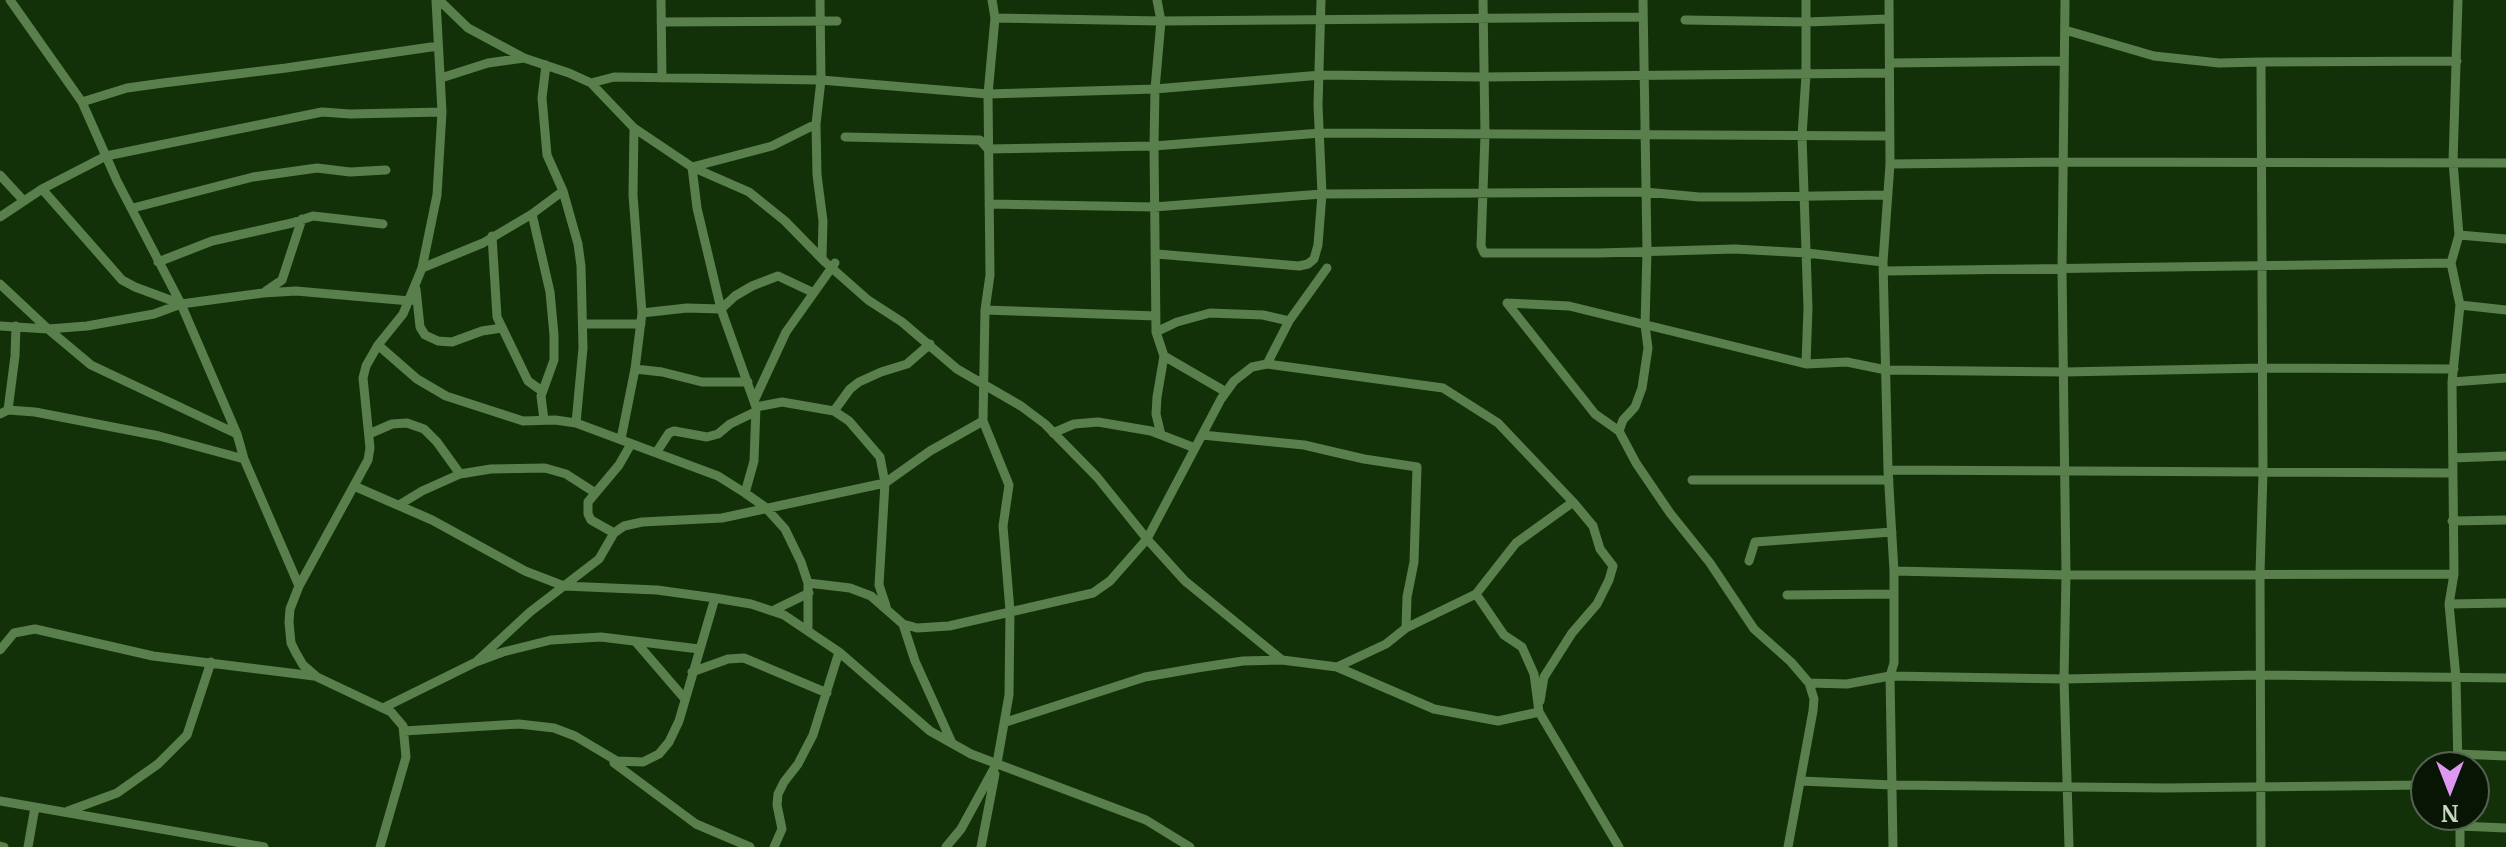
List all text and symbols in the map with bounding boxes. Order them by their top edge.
north arrow [2410,751,2490,831]
text: N [2441,799,2459,827]

